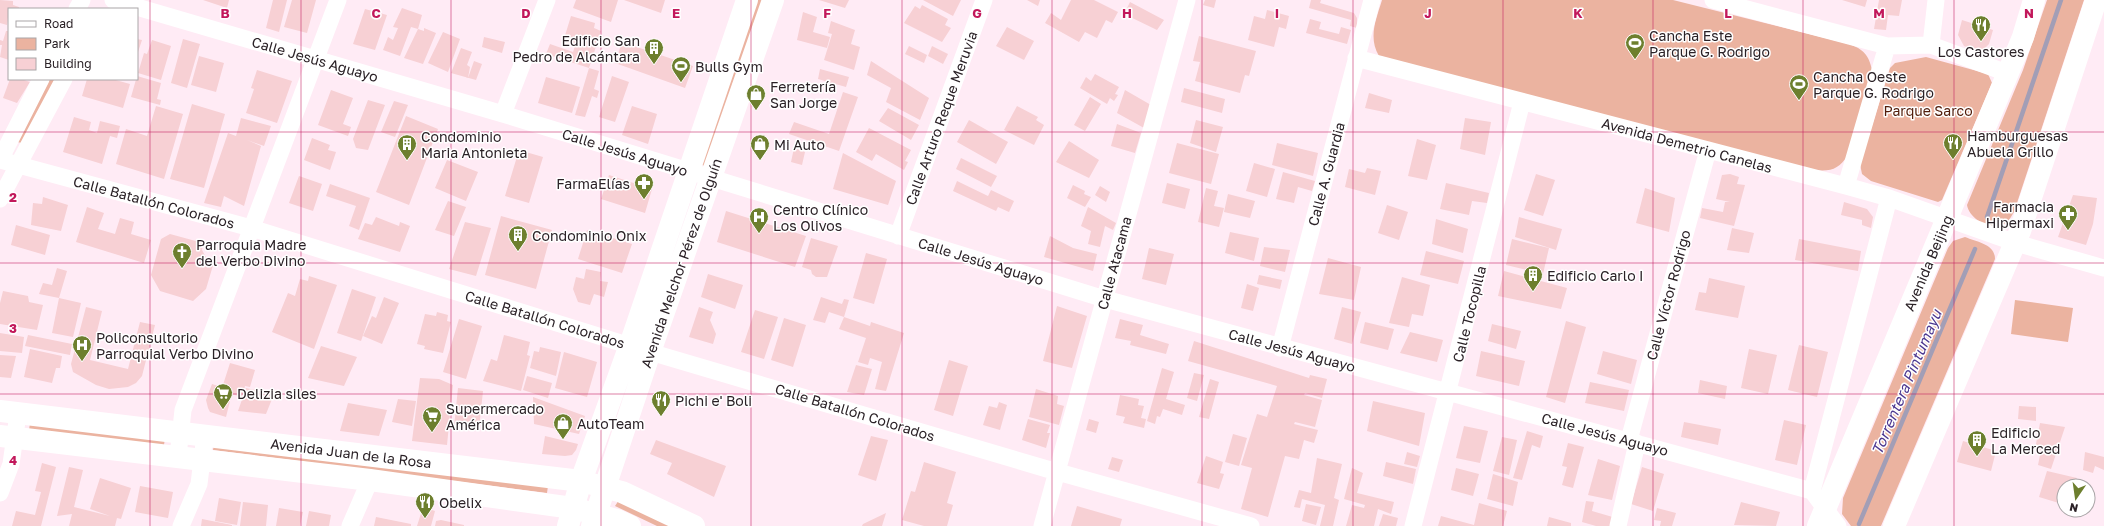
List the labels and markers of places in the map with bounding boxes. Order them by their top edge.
restaurant icon: Los Castores [1970,14,1992,42]
place label: Cancha Este Parque G. Rodrigo [1649,27,1770,60]
place label: Edificio San Pedro de Alcántara [513,32,640,65]
sports icon: Cancha Este Parque G. Rodrigo [1624,32,1646,60]
building icon: Edificio San Pedro de Alcántara [643,37,665,65]
place label: Los Castores [1938,43,2024,60]
sports icon: Bulls Gym [670,55,692,83]
place label: Bulls Gym [695,58,763,75]
place label: Cancha Oeste Parque G. Rodrigo [1813,68,1934,101]
sports icon: Cancha Oeste Parque G. Rodrigo [1788,73,1810,101]
place label: Ferretería San Jorge [770,78,837,111]
shop icon: Ferretería San Jorge [745,83,767,111]
place label: Hamburguesas Abuela Grillo [1967,127,2068,160]
place label: Condominio Maria Antonieta [421,128,527,161]
restaurant icon: Hamburguesas Abuela Grillo [1942,132,1964,160]
building icon: Condominio Maria Antonieta [396,133,418,161]
shop icon: Mi Auto [749,133,771,161]
place label: Mi Auto [774,136,825,153]
pharmacy icon: FarmaElías [633,172,655,200]
place label: FarmaElías [556,175,630,192]
place label: Farmacia Hipermaxi [1986,198,2054,231]
place label: Centro Clínico Los Olivos [773,201,868,234]
pharmacy icon: Farmacia Hipermaxi [2057,203,2079,231]
hospital icon: Centro Clínico Los Olivos [748,206,770,234]
building icon: Condominio Onix [507,224,529,252]
place label: Condominio Onix [532,227,647,244]
place label: Parroquia Madre del Verbo Divino [196,236,306,269]
church icon: Parroquia Madre del Verbo Divino [171,241,193,269]
building icon: Edificio Carlo I [1522,264,1544,292]
place label: Edificio Carlo I [1547,267,1643,284]
place label: Policonsultorio Parroquial Verbo Divino [96,329,254,362]
hospital icon: Policonsultorio Parroquial Verbo Divino [71,334,93,362]
supermarket icon: Delizia siles [212,382,234,410]
place label: Delizia siles [237,385,317,402]
restaurant icon: Pichi e' Boli [650,389,672,417]
place label: Pichi e' Boli [675,392,752,409]
place label: Supermercado América [446,400,544,433]
supermarket icon: Supermercado América [421,405,443,433]
shop icon: AutoTeam [552,412,574,440]
place label: AutoTeam [577,415,644,432]
place label: Edificio La Merced [1991,424,2060,457]
building icon: Edificio La Merced [1966,429,1988,457]
restaurant icon: Obelix [414,491,436,519]
place label: Obelix [439,494,482,511]

